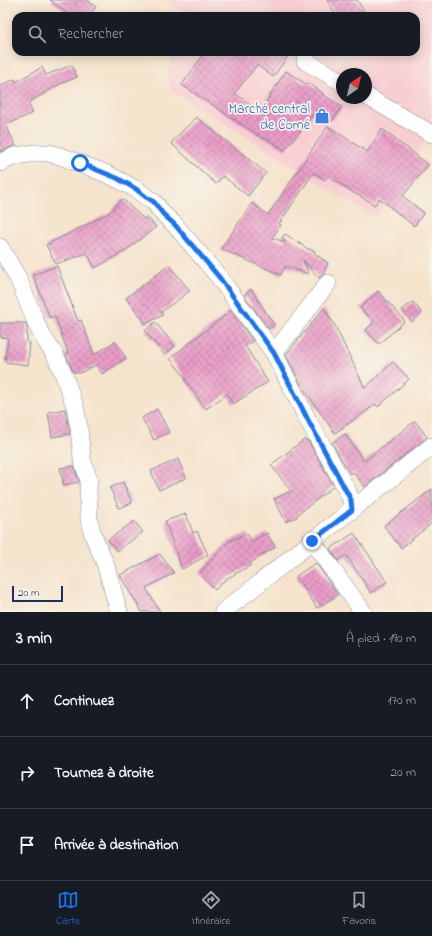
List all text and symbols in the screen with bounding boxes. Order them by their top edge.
search box [12,12,420,56]
icon: search [26,23,48,45]
text: Rechercher [58,23,123,45]
north arrow [336,68,372,104]
place label: Marché central de Comé [229,99,311,136]
shop icon: Marché central de Comé [313,107,331,125]
route start [71,154,89,172]
route end [303,532,321,550]
scale bar [12,584,63,603]
text: 20 m [18,585,40,601]
text: 3 min [16,626,52,651]
text: À pied · 190 m [346,629,416,648]
icon: ahead [16,690,38,712]
text: Continuez [54,690,114,712]
text: 170 m [388,691,416,710]
icon: right [16,762,38,784]
text: Tournez à droite [54,762,154,784]
text: 20 m [391,763,416,782]
icon: arrive [16,834,38,856]
text: Arrivée à destination [54,834,179,856]
tab: Carte [56,889,80,929]
tab: Itinéraire [192,889,230,929]
tab: Favoris [342,889,376,929]

